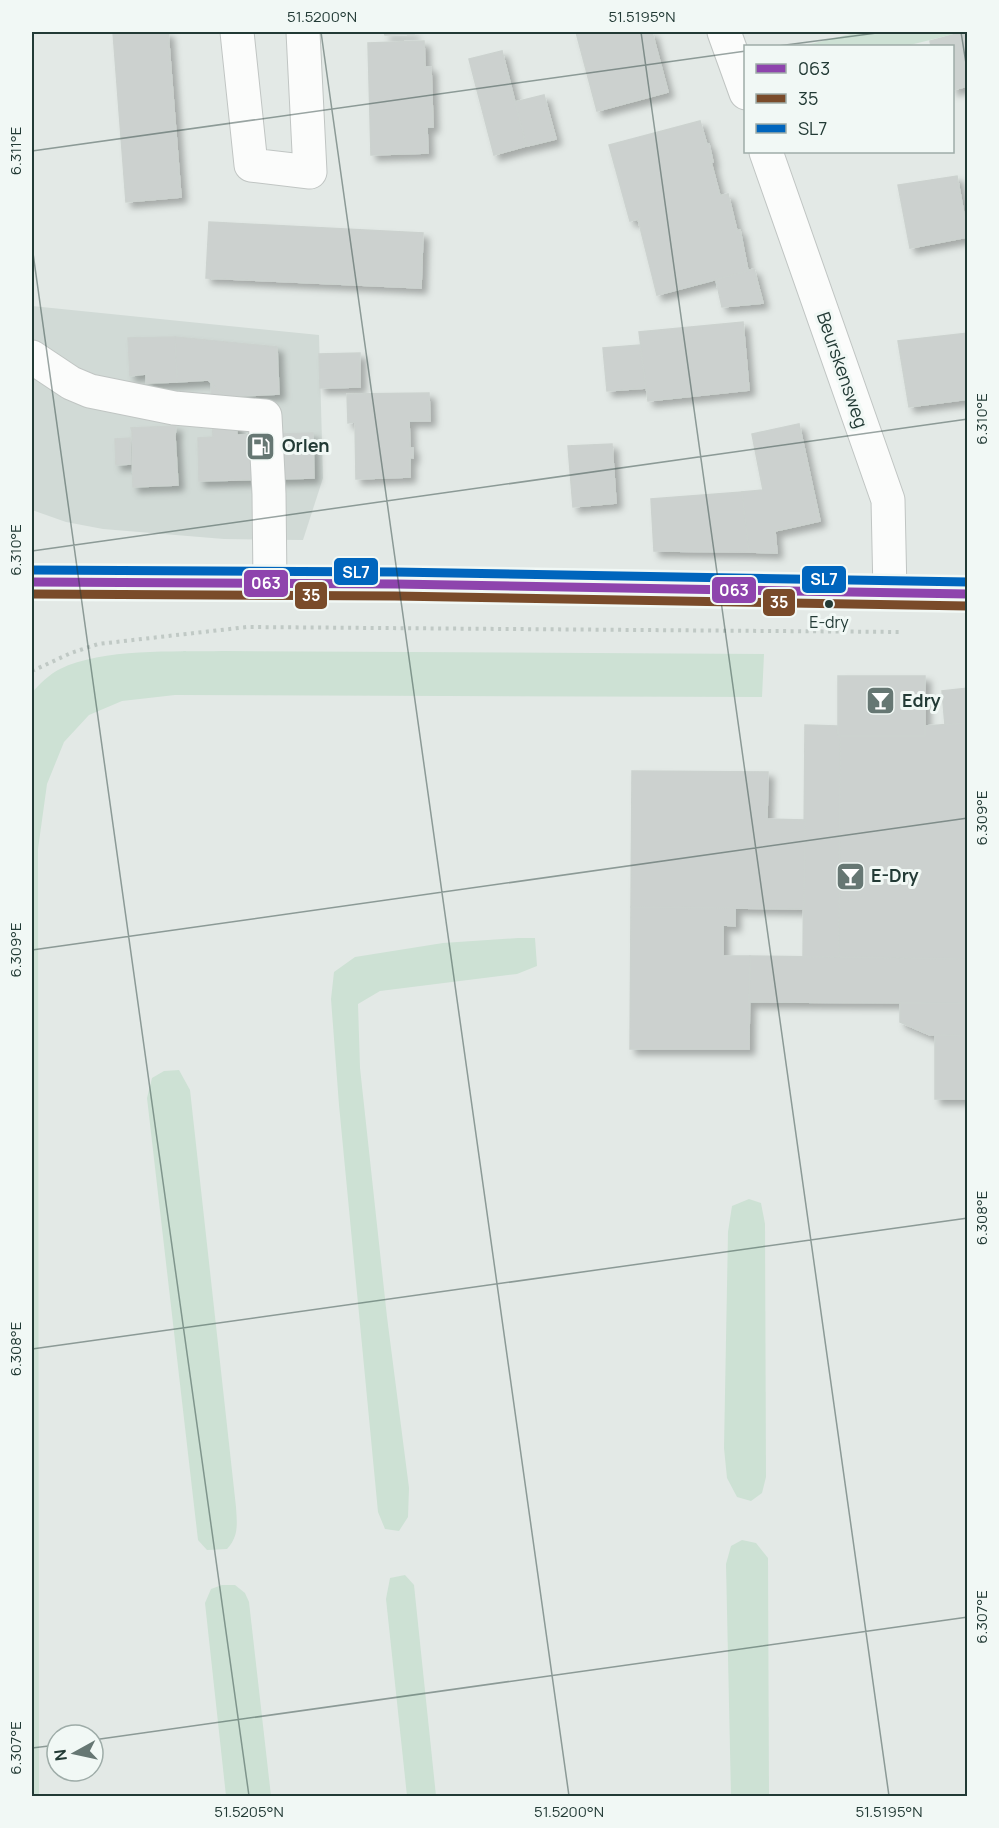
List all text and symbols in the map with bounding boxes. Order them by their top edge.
text: 51.5200°N [287,6,357,27]
text: 51.5195°N [608,6,676,27]
legend [744,45,954,153]
text: 063 [798,56,830,80]
text: 35 [798,86,818,110]
text: SL7 [798,116,827,140]
text: 6.311°E [5,127,26,175]
street label: Beurskensweg [812,308,874,431]
text: 6.310°E [971,393,992,445]
fuel station icon: Orlen [245,430,277,462]
place label: Orlen [282,433,330,457]
text: 6.310°E [5,524,26,576]
line badge: SL7 [333,557,379,586]
text: SL7 [342,561,370,583]
line badge: SL7 [801,565,847,594]
text: SL7 [810,568,838,590]
line badge: 063 [243,569,289,598]
text: 063 [251,572,281,594]
line badge: 063 [711,576,757,604]
text: 063 [719,579,749,601]
line badge: 35 [294,581,328,610]
text: 35 [302,584,320,606]
line badge: 35 [762,588,796,617]
text: 35 [770,591,788,613]
marker: E-dry [823,598,835,610]
place label: E-dry [809,611,849,633]
bar icon: Edry [865,685,897,717]
place label: Edry [902,688,941,712]
text: 6.309°E [971,790,992,846]
bar icon: E-Dry [834,860,866,892]
place label: E-Dry [871,863,919,887]
text: 6.309°E [5,922,26,978]
text: 6.308°E [971,1191,992,1245]
text: 6.308°E [5,1322,26,1376]
text: 6.307°E [971,1590,992,1644]
text: 6.307°E [5,1721,26,1775]
north arrow [45,1723,105,1783]
text: N [48,1748,72,1762]
text: 51.5205°N [214,1801,284,1822]
text: 51.5200°N [534,1801,604,1822]
text: 51.5195°N [855,1801,923,1822]

